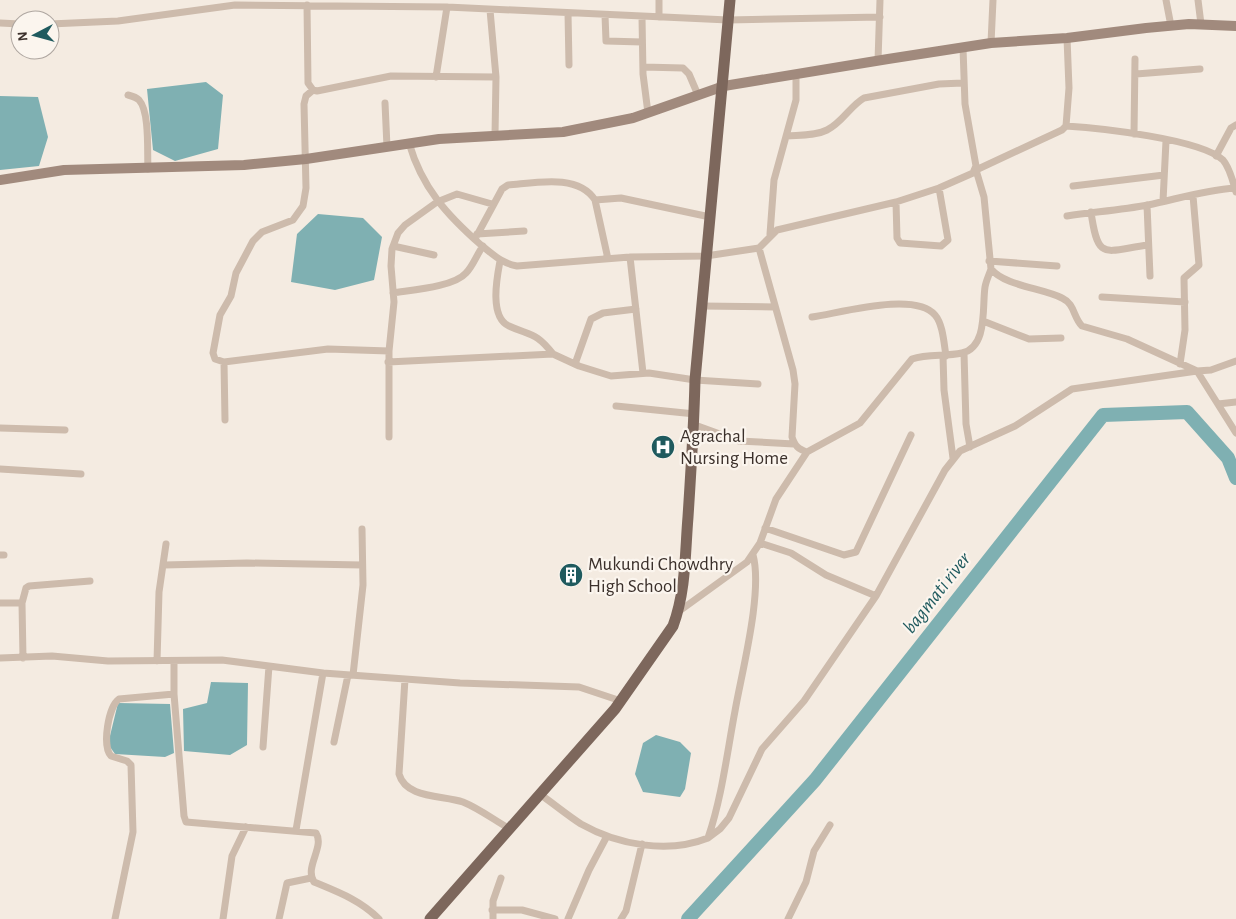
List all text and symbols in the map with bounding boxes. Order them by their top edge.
north arrow [10,10,60,60]
text: N [16,31,31,42]
place label: Agrachal Nursing Home [680,427,788,468]
hospital icon: Agrachal Nursing Home [650,434,676,460]
water label: bagmati river [900,549,975,637]
place label: Mukundi Chowdhry High School [588,555,733,596]
building icon: Mukundi Chowdhry High School [558,562,584,588]

